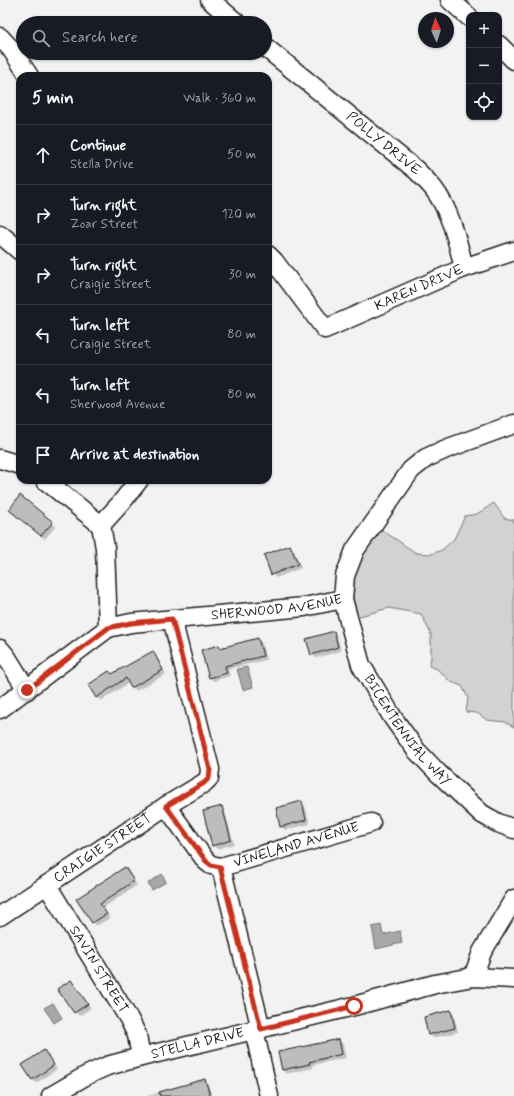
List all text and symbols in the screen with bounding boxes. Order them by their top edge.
north arrow [418,12,454,48]
map controls [466,12,502,120]
button: + [466,12,502,48]
search box [16,16,272,60]
icon: search [30,27,52,49]
text: Search here [62,28,138,48]
button: − [466,48,502,84]
button: locate [466,84,502,120]
text: 5 min [32,87,74,109]
text: Walk · 360 m [183,90,256,107]
street label: POLLY DRIVE [342,108,425,180]
text: Continue [70,136,126,156]
icon: ahead [32,144,54,166]
text: 50 m [227,146,256,163]
text: Stella Drive [70,156,134,173]
text: Turn right [70,196,137,216]
icon: right [32,204,54,226]
text: 120 m [222,206,256,223]
text: Zoar Street [70,216,138,233]
text: Turn right [70,256,137,276]
street label: KAREN DRIVE [372,260,466,315]
icon: right [32,264,54,286]
text: 30 m [229,266,256,283]
text: Craigie Street [70,276,151,293]
text: Turn left [70,316,130,336]
icon: left [32,324,54,346]
text: 80 m [227,326,256,343]
text: Craigie Street [70,336,151,353]
text: Turn left [70,376,130,396]
icon: left [32,384,54,406]
text: 80 m [227,386,256,403]
text: Sherwood Avenue [70,396,165,413]
icon: arrive [32,444,54,466]
text: Arrive at destination [70,445,199,465]
street label: SHERWOOD AVENUE [210,590,344,625]
street label: BICENTENNIAL WAY [360,671,455,790]
route end [18,681,36,699]
street label: CRAIGIE STREET [50,809,155,887]
street label: VINELAND AVENUE [231,818,361,872]
street label: SAVIN STREET [65,922,132,1016]
route start [345,997,363,1015]
street label: STELLA DRIVE [149,1024,246,1063]

